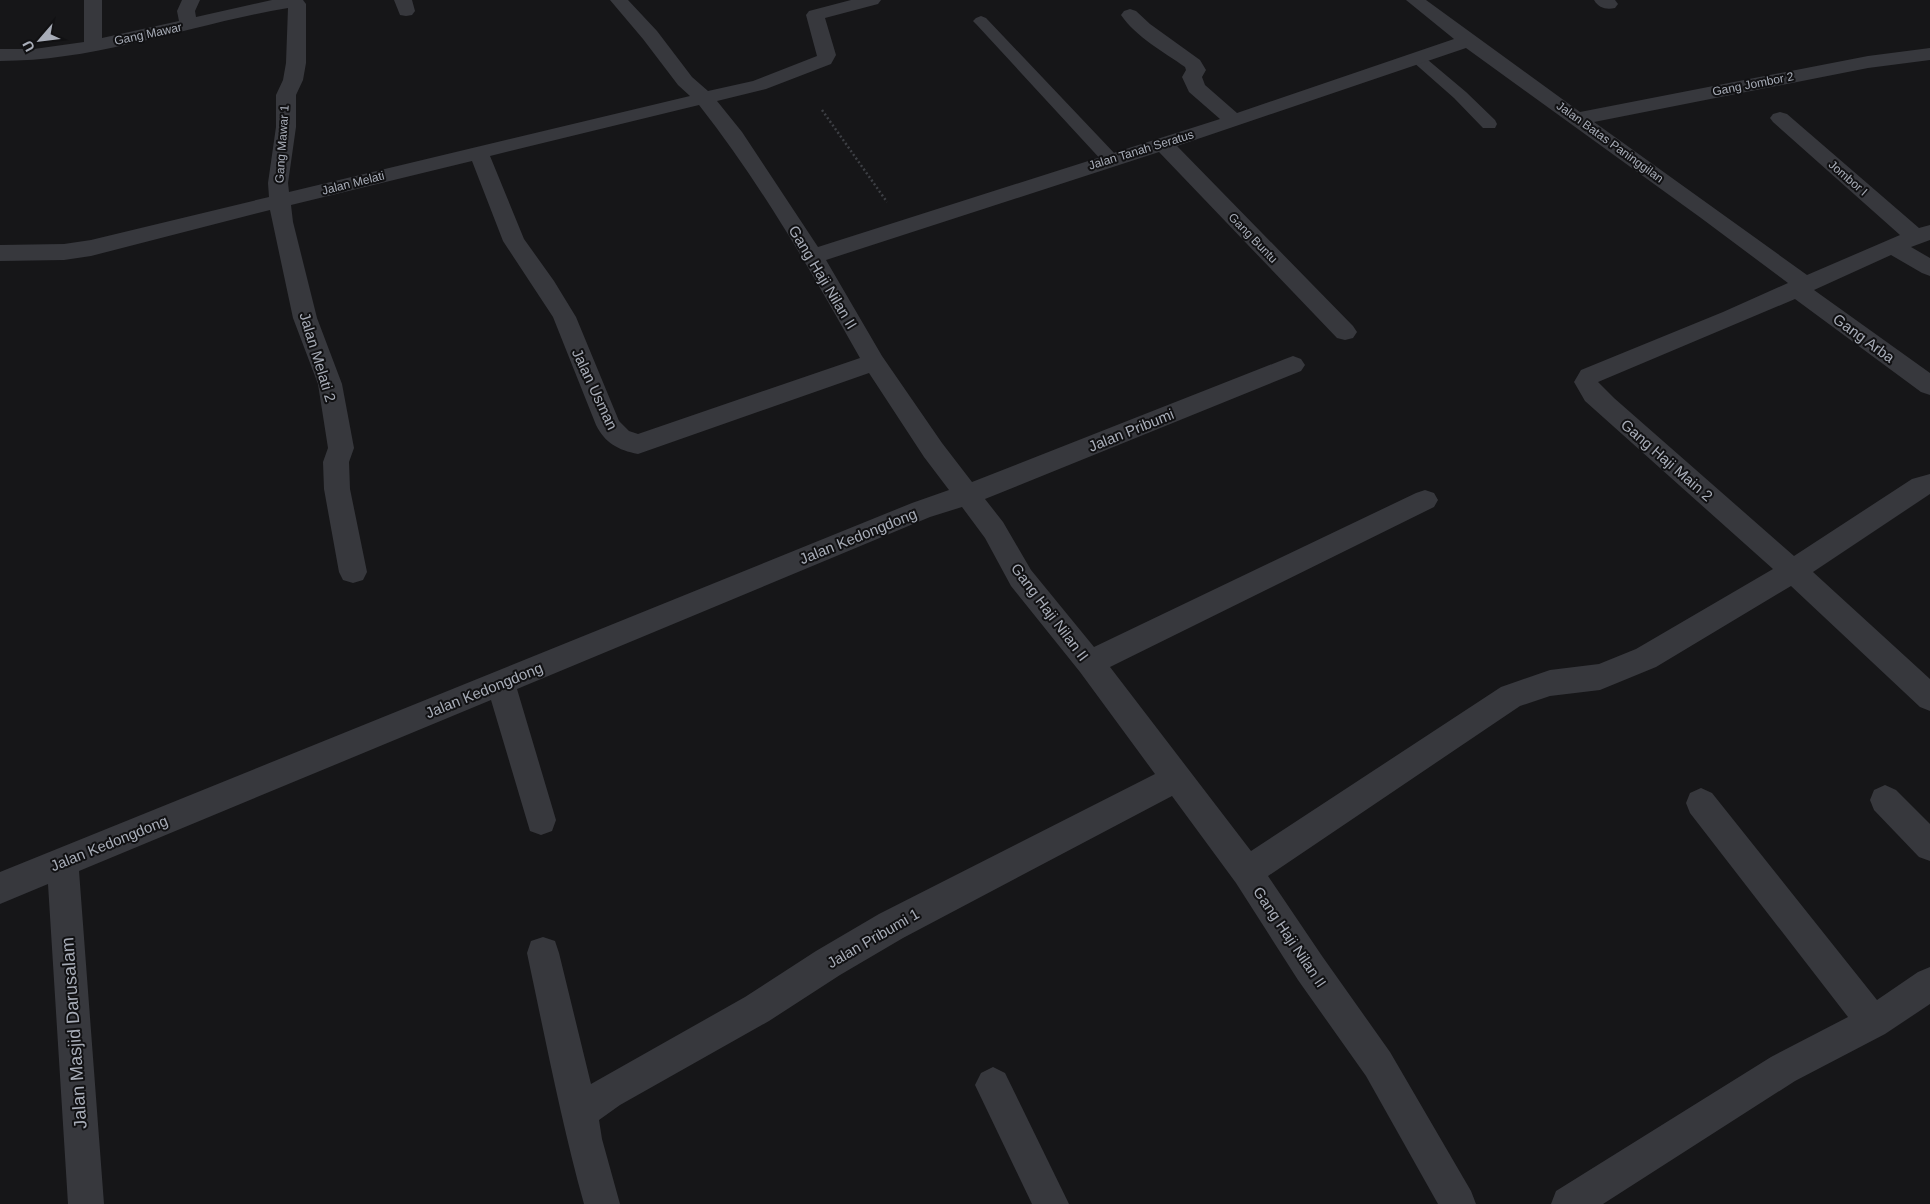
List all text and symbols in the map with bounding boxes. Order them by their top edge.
north arrow [15,15,65,65]
street label: Gang Mawar [113,20,183,48]
text: U [19,38,38,54]
street label: Gang Jombor 2 [1711,69,1795,99]
street label: Jalan Batas Paninggilan [1554,98,1666,186]
street label: Gang Mawar 1 [272,104,292,184]
street label: Jalan Tanah Seratus [1087,127,1195,173]
street label: Jombor I [1826,157,1870,199]
street label: Jalan Melati [320,168,386,198]
street label: Gang Buntu [1226,210,1280,266]
street label: Gang Haji Nilan II [785,222,861,332]
street label: Jalan Melati 2 [296,310,340,404]
street label: Gang Arba [1830,310,1899,366]
street label: Jalan Usman [569,346,621,432]
street label: Jalan Pribumi [1086,405,1176,455]
street label: Gang Haji Main 2 [1618,416,1716,504]
street label: Jalan Kedongdong [797,505,919,567]
street label: Gang Haji Nilan II [1008,560,1092,664]
street label: Jalan Kedongdong [423,659,545,721]
street label: Jalan Kedongdong [48,812,170,874]
street label: Gang Haji Nilan II [1250,884,1330,990]
street label: Jalan Pribumi 1 [824,905,922,971]
street label: Jalan Masjid Darusalam [57,936,91,1130]

